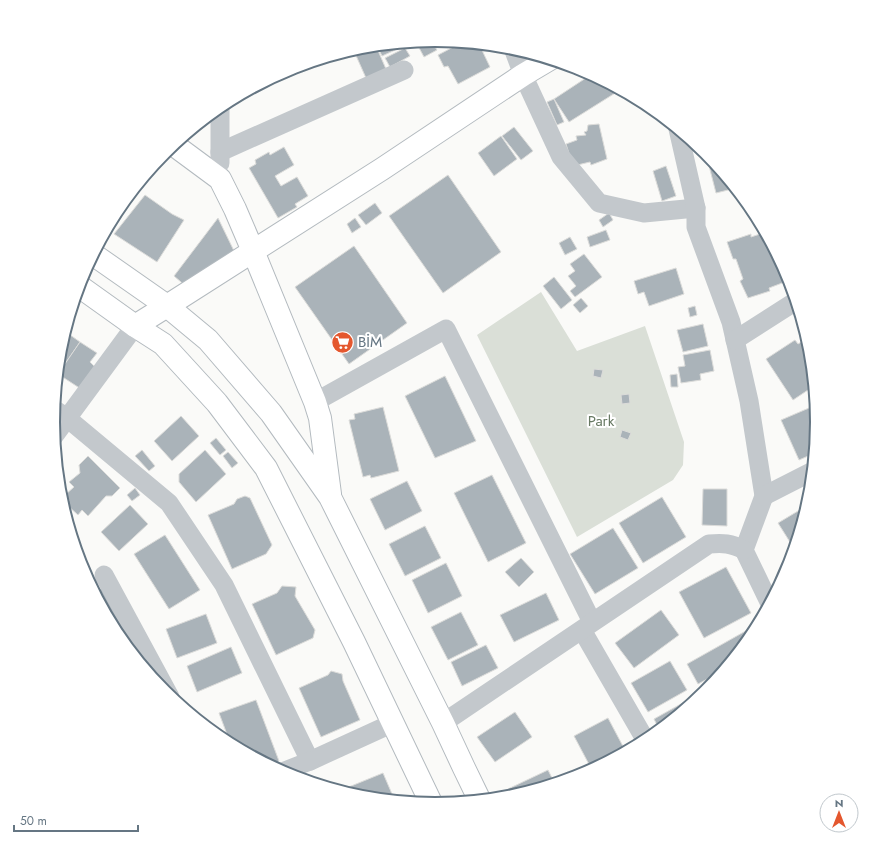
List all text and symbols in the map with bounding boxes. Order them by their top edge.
supermarket icon: BİM [330,329,356,355]
place label: BİM [358,331,382,353]
park label: Park [588,410,615,432]
north arrow [819,793,859,833]
text: N [835,795,843,811]
scale bar [14,807,138,833]
text: 50 m [20,812,47,830]

